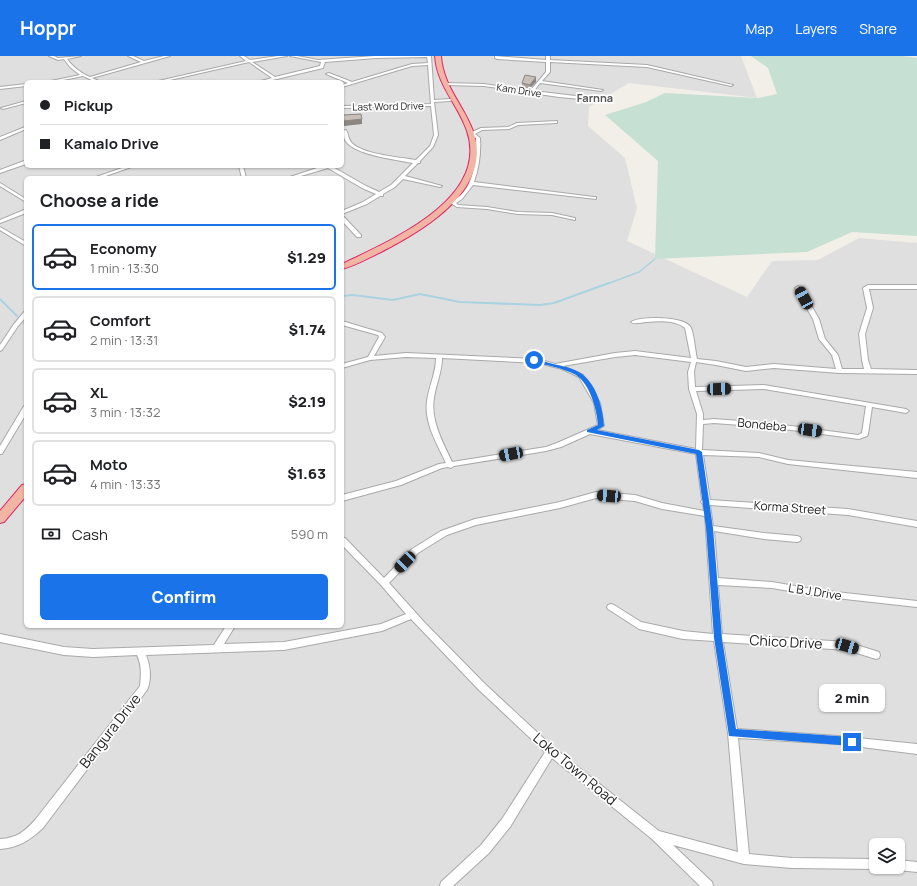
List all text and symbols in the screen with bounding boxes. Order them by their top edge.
text: Hoppr [20,15,76,41]
text: Map [745,19,773,38]
text: Layers [795,19,837,38]
text: Share [859,19,897,38]
street label: Kam Drive [496,80,543,100]
district label: Farnna [577,90,613,105]
text: Pickup [64,95,113,116]
street label: Last Word Drive [352,98,424,114]
text: Kamalo Drive [64,133,159,154]
text: Choose a ride [40,188,159,212]
text: Economy [90,238,157,259]
icon: car [42,239,78,275]
text: $1.29 [287,247,326,268]
text: 1 min · 13:30 [90,259,159,277]
car [793,285,815,311]
text: Comfort [90,310,151,331]
icon: car [42,311,78,347]
text: $1.74 [289,319,326,340]
text: 2 min · 13:31 [90,331,158,349]
route start [525,351,543,369]
text: XL [90,382,108,403]
icon: car [42,383,78,419]
car [707,383,731,395]
text: $2.19 [288,391,326,412]
text: 3 min · 13:32 [90,403,160,421]
street label: Bondeba [737,413,788,436]
car [797,422,823,438]
car [498,446,524,462]
text: Moto [90,454,127,475]
icon: car [42,455,78,491]
text: $1.63 [287,463,326,484]
text: 4 min · 13:33 [90,475,161,493]
car [597,489,621,503]
street label: Korma Street [753,496,827,519]
icon: cash [40,523,62,545]
text: Cash [72,524,108,545]
text: 590 m [291,525,328,543]
car [392,549,418,575]
button: Confirm [40,574,328,620]
street label: L B J Drive [787,579,843,604]
street label: Chico Drive [749,630,823,653]
car [834,637,860,655]
callout: 2 min [819,684,885,712]
text: 2 min [835,689,869,707]
street label: Bangura Drive [75,690,145,772]
street label: Loko Town Road [530,728,621,809]
route end [843,733,861,751]
map controls [869,838,905,874]
button: layers [869,838,905,874]

